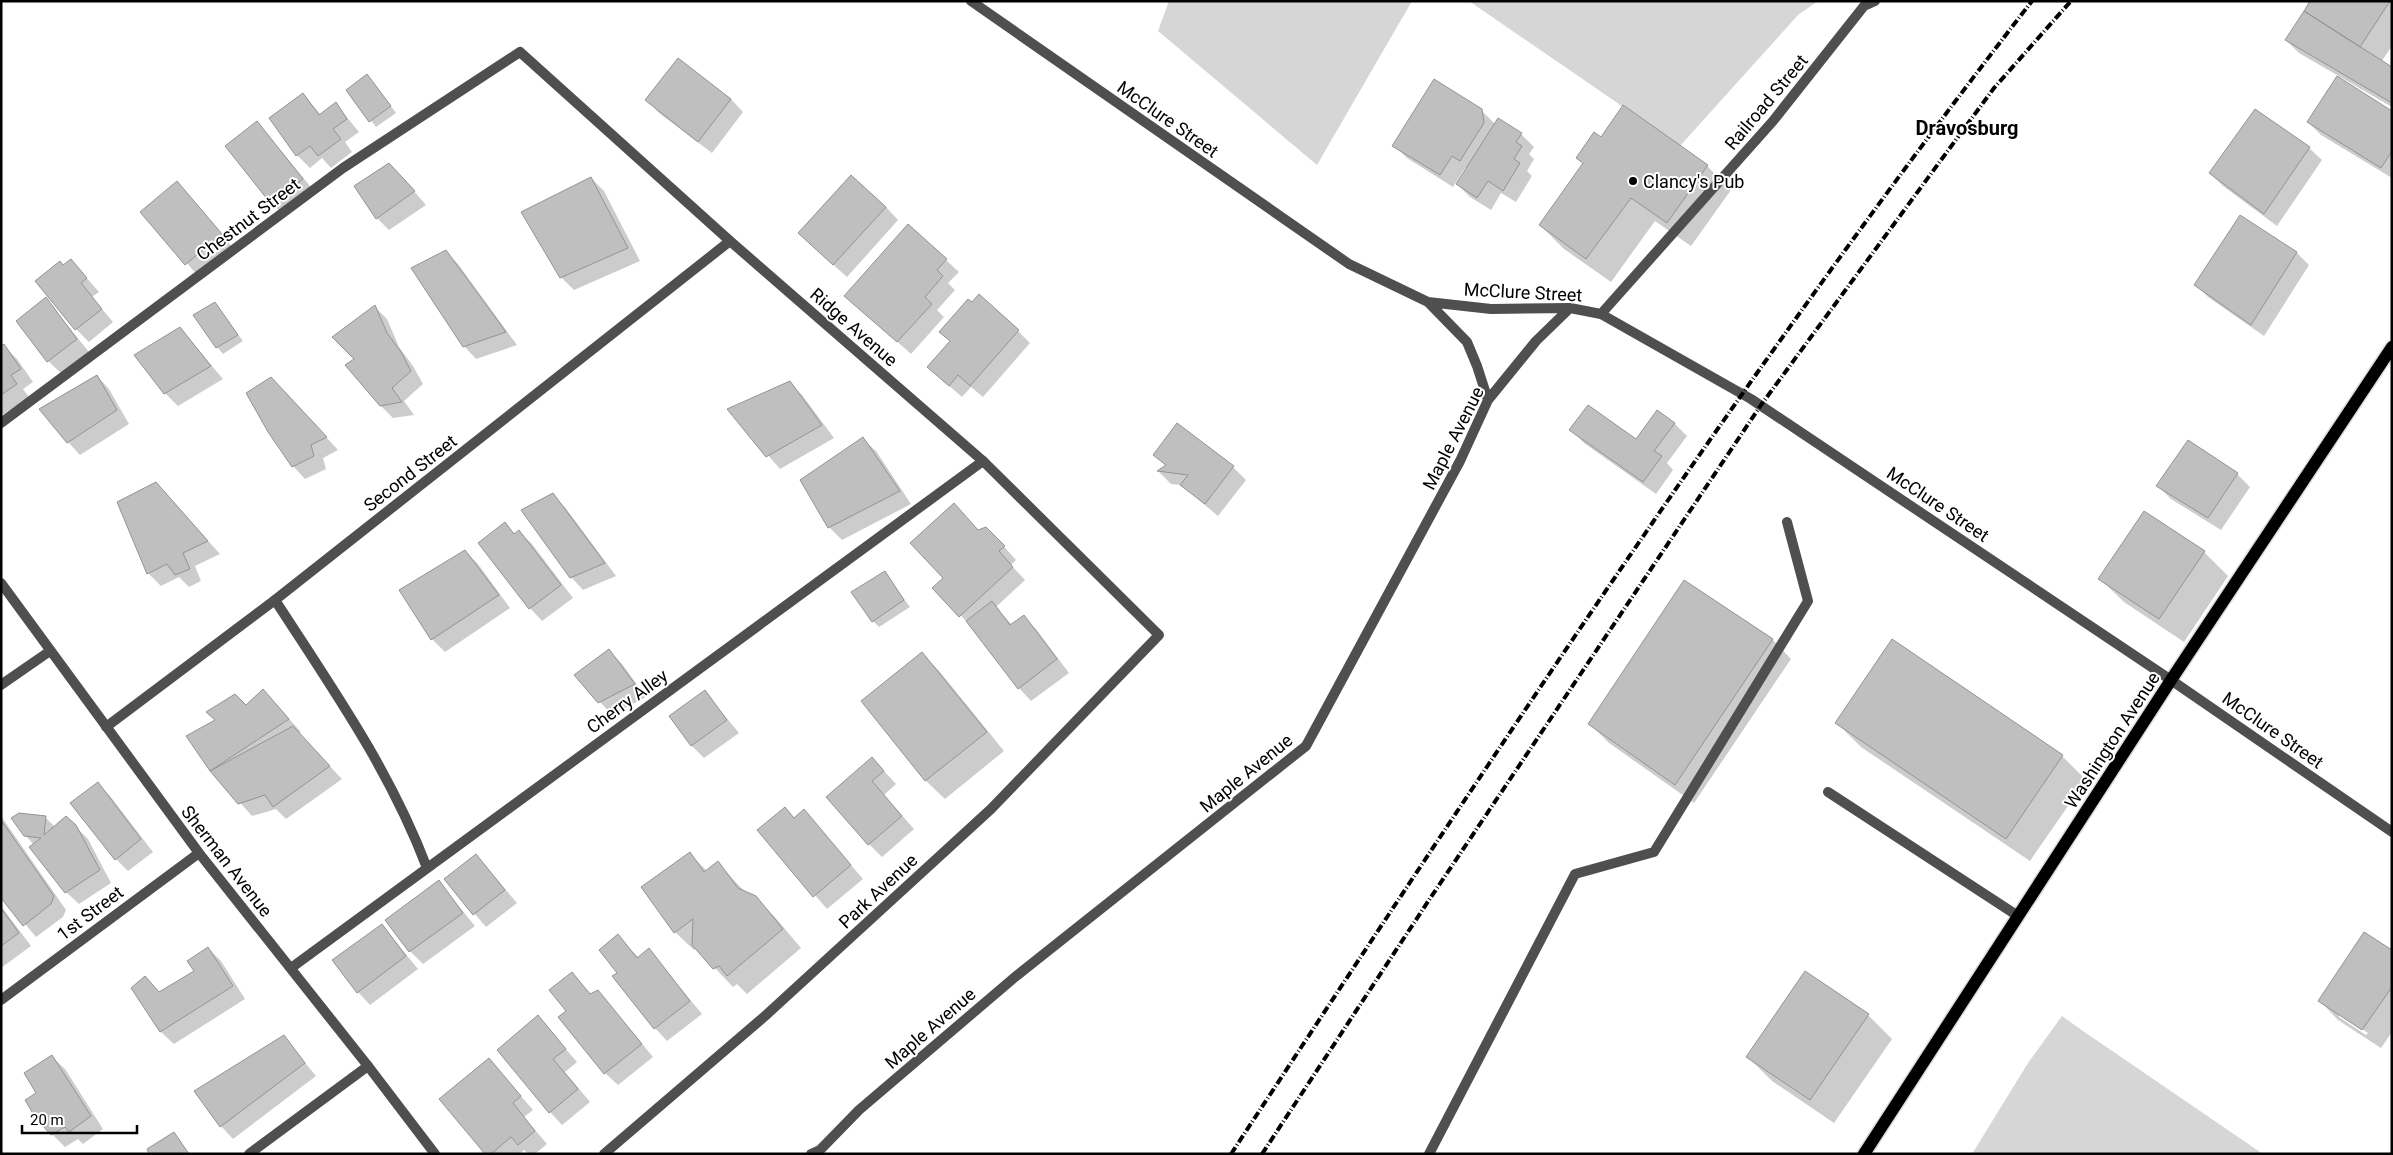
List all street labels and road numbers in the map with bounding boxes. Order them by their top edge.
street label: Railroad Street [1720,50,1812,154]
street label: McClure Street [1113,76,1223,162]
street label: Chestnut Street [192,173,304,265]
street label: McClure Street [1463,278,1583,306]
street label: Ridge Avenue [806,283,902,371]
street label: Maple Avenue [1418,383,1488,493]
street label: Second Street [359,430,461,516]
street label: McClure Street [1883,462,1993,546]
street label: Cherry Alley [582,664,672,737]
street label: Washington Avenue [2060,668,2164,812]
street label: McClure Street [2218,687,2328,773]
street label: Maple Avenue [1196,729,1296,817]
street label: Sherman Avenue [177,801,277,921]
street label: Park Avenue [834,849,922,933]
street label: 1st Street [53,881,127,945]
street label: Maple Avenue [881,983,979,1073]

